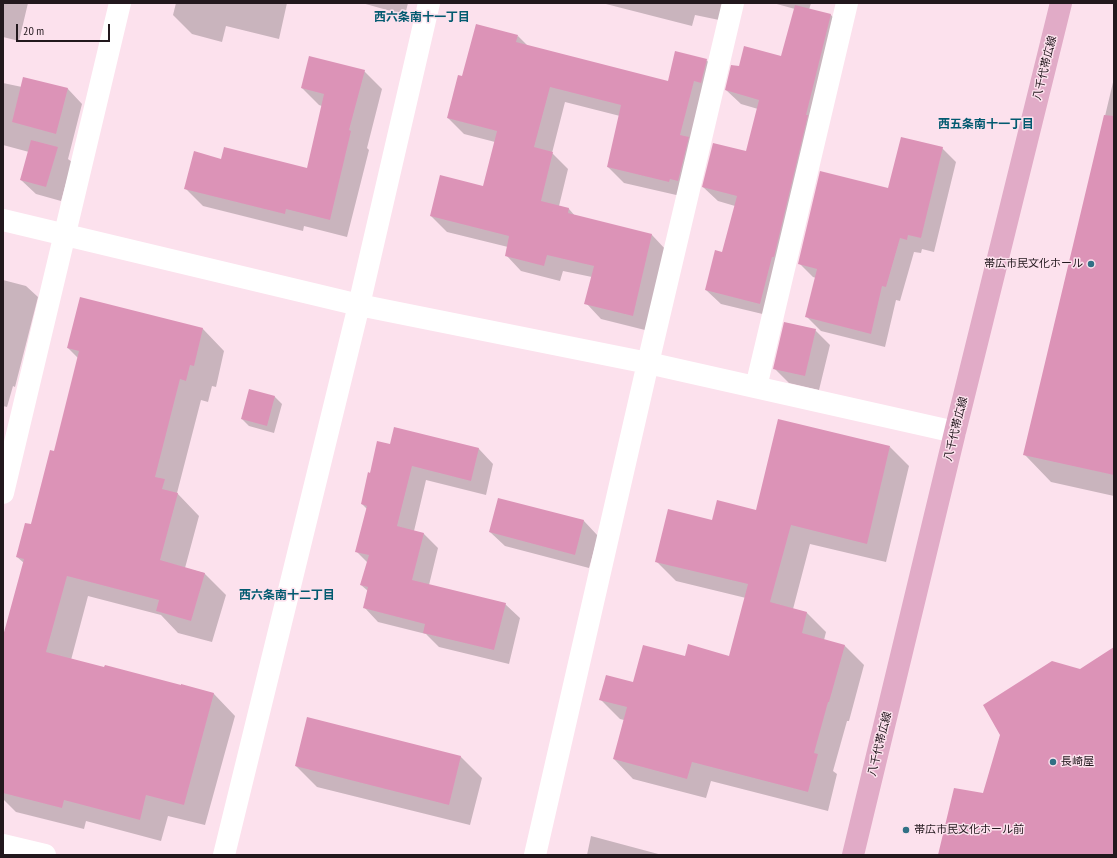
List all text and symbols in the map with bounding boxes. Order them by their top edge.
district label: 西六条南十一丁目 [374,11,470,25]
scale bar [18,16,112,42]
text: 20 m [23,23,44,38]
street label: 八千代帯広線 [1031,34,1059,102]
district label: 西五条南十一丁目 [938,118,1034,132]
place label: 帯広市民文化ホール [984,257,1083,271]
marker: 帯広市民文化ホール [1086,259,1096,269]
street label: 八千代帯広線 [942,395,970,463]
district label: 西六条南十二丁目 [239,589,335,603]
street label: 八千代帯広線 [866,710,894,778]
place label: 長崎屋 [1061,755,1094,769]
marker: 長崎屋 [1048,757,1058,767]
place label: 帯広市民文化ホール前 [914,823,1024,837]
marker: 帯広市民文化ホール前 [901,825,911,835]

